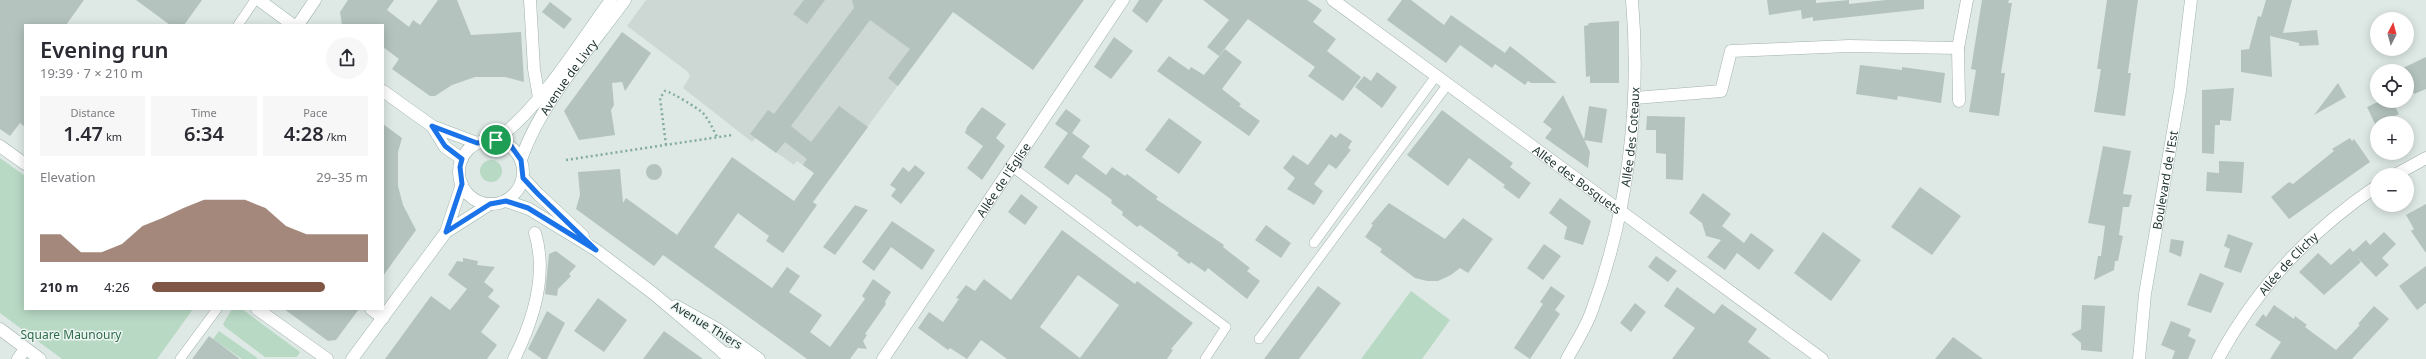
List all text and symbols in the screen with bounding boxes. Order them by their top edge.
north arrow [2370,12,2414,56]
map controls [2370,12,2414,212]
text: Evening run [40,34,169,64]
street label: Avenue de Livry [535,35,601,118]
button: share [326,37,368,79]
text: 19:39 · 7 × 210 m [40,64,143,82]
button: locate [2370,64,2414,108]
street label: Allée des Coteaux [1616,86,1643,188]
text: Distance [70,105,115,120]
text: Time [191,105,217,120]
text: Pace [303,105,327,120]
button: + [2370,116,2414,160]
text: 1.47 [63,120,103,147]
text: 6:34 [184,120,224,147]
text: 4:28 [284,120,324,147]
pin [479,123,513,157]
text: km [103,129,122,144]
text: /km [324,129,347,144]
icon: arrive [485,129,507,151]
street label: Boulevard de l'Est [2148,129,2182,231]
street label: Allée de l'Église [972,139,1034,220]
street label: Allée des Bosquets [1529,141,1625,218]
text: Elevation [40,168,96,186]
text: 29–35 m [316,168,368,186]
button: − [2370,168,2414,212]
street label: Allée de Clichy [2254,227,2322,299]
text: 210 m [40,278,78,296]
text: 4:26 [104,278,130,296]
street label: Avenue Thiers [668,297,746,353]
park label: Square Maunoury [21,326,122,343]

